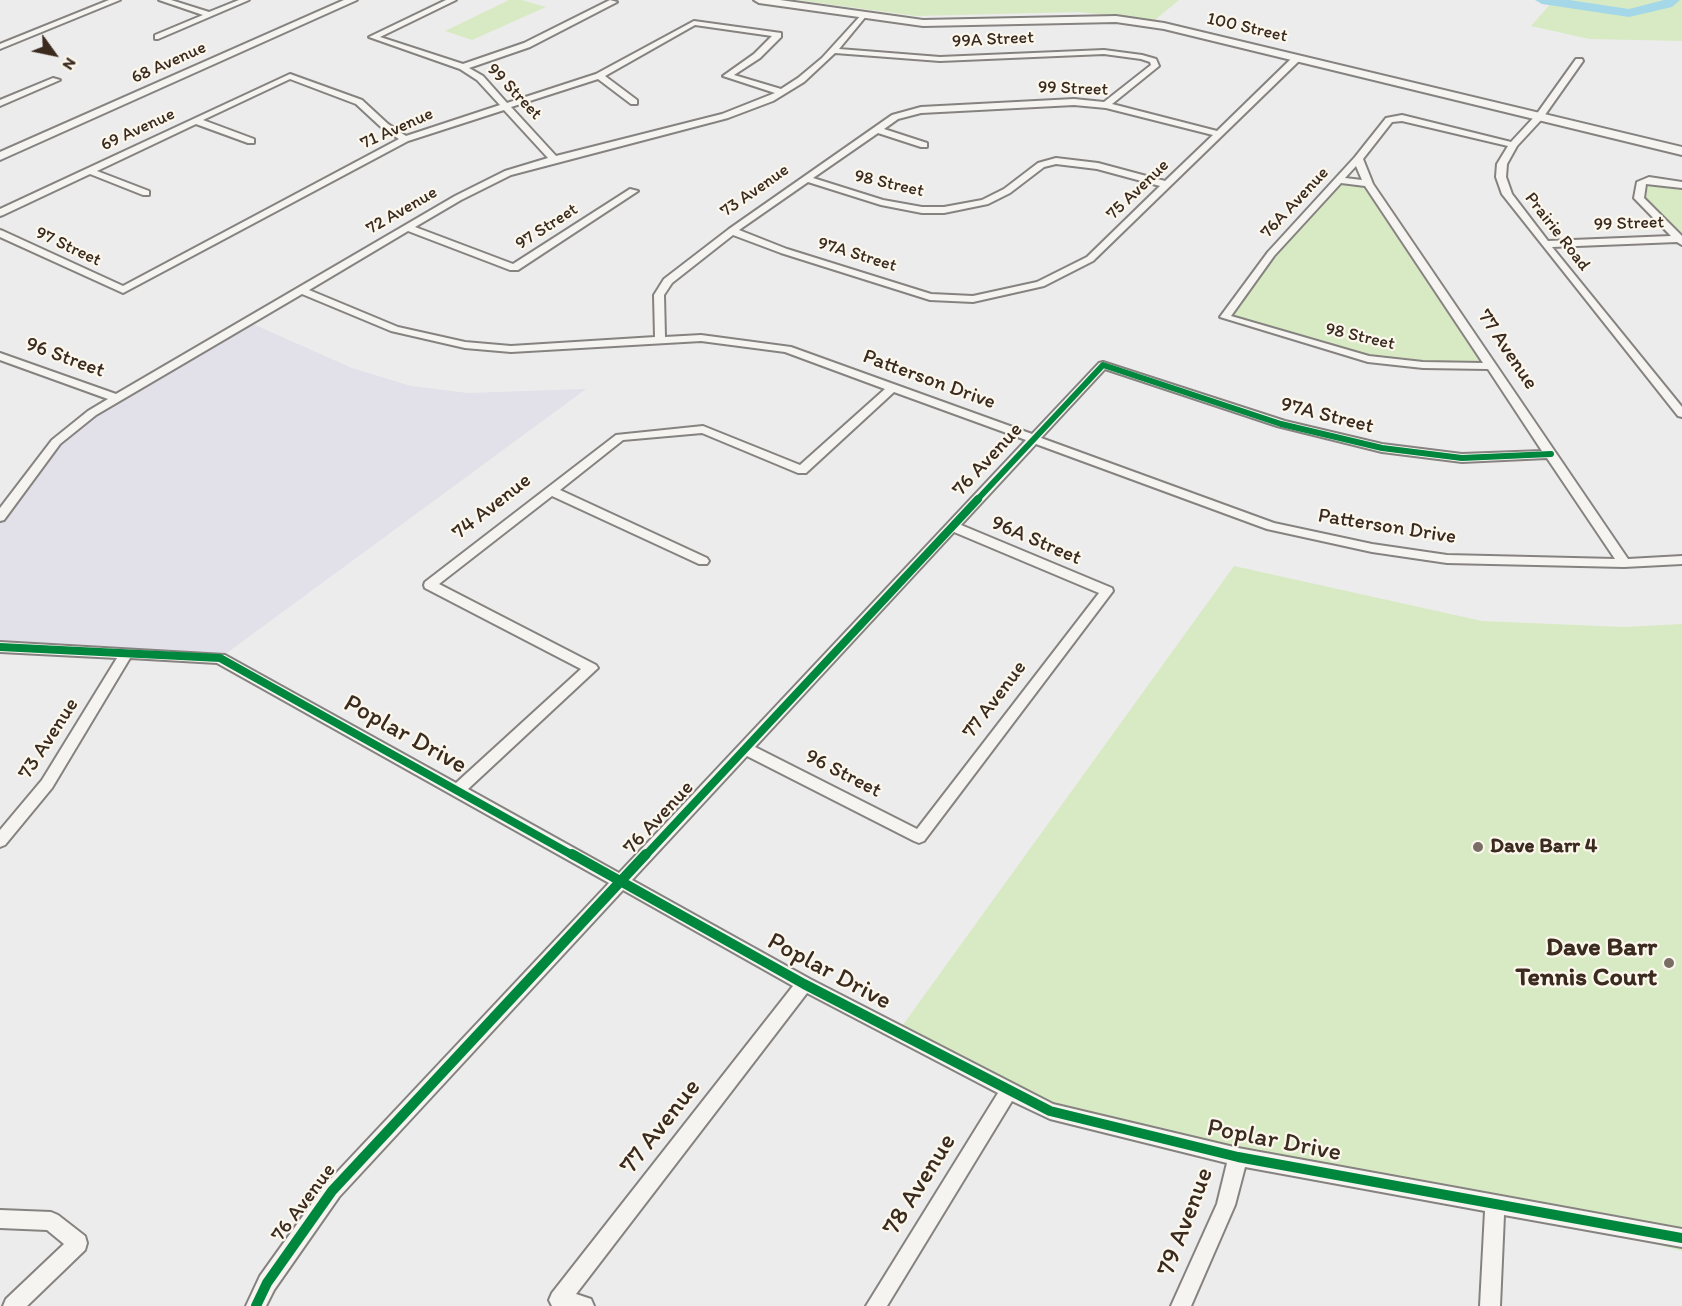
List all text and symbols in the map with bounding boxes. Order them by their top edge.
street label: 100 Street [1205,8,1289,48]
north arrow [24,24,84,84]
street label: 99A Street [952,27,1034,53]
street label: 68 Avenue [128,37,210,89]
text: N [59,54,80,74]
street label: 99 Street [482,59,546,125]
street label: 99 Street [1037,77,1109,101]
street label: 69 Avenue [98,103,178,157]
street label: 71 Avenue [357,103,437,155]
street label: 75 Avenue [1102,155,1174,225]
street label: 73 Avenue [716,159,794,223]
street label: 76A Avenue [1256,163,1334,243]
street label: 98 Street [852,166,926,202]
street label: 72 Avenue [363,182,441,240]
street label: Prairie Road [1519,188,1595,276]
street label: 97 Street [512,199,582,255]
street label: 99 Street [1593,212,1665,236]
street label: 97 Street [32,222,104,272]
street label: 97A Street [815,233,899,277]
street label: 77 Avenue [1471,305,1543,395]
street label: 98 Street [1323,319,1397,355]
street label: 96 Street [22,332,108,384]
street label: Patterson Drive [859,344,999,416]
street label: 97A Street [1278,392,1376,440]
street label: 76 Avenue [947,418,1029,502]
street label: 74 Avenue [447,468,537,546]
street label: Patterson Drive [1316,504,1458,550]
street label: 96A Street [987,511,1085,571]
street label: 77 Avenue [957,656,1033,744]
street label: Poplar Drive [338,688,472,782]
street label: 73 Avenue [13,693,85,785]
street label: 96 Street [801,744,885,804]
street label: 76 Avenue [618,776,700,860]
place label: Dave Barr 4 [1490,834,1597,860]
marker: Dave Barr 4 [1471,840,1485,854]
street label: Poplar Drive [762,926,896,1018]
place label: Dave Barr Tennis Court [1516,932,1657,994]
marker: Dave Barr Tennis Court [1662,956,1676,970]
street label: 77 Avenue [614,1073,708,1181]
street label: Poplar Drive [1204,1113,1344,1169]
street label: 78 Avenue [876,1128,964,1242]
street label: 76 Avenue [266,1159,342,1247]
street label: 79 Avenue [1151,1163,1221,1281]

